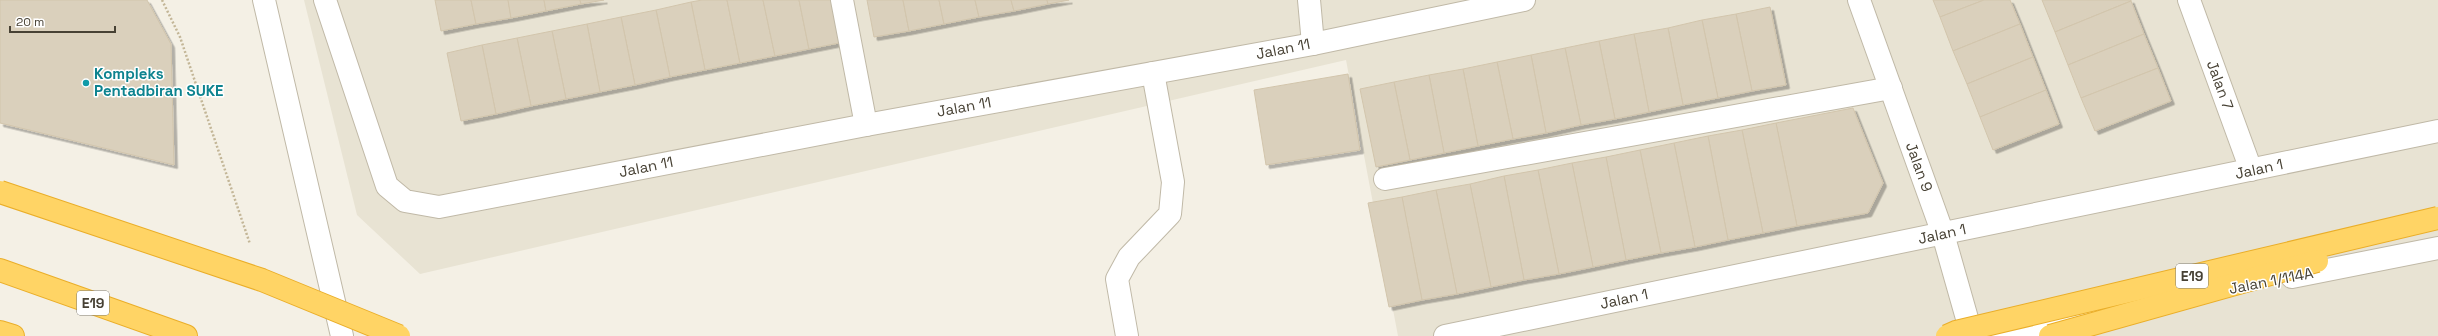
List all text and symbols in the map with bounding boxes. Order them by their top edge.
scale bar [10,8,115,34]
text: 20 m [16,14,44,30]
street label: Jalan 11 [1254,34,1312,63]
street label: Jalan 7 [2203,58,2238,112]
place label: Kompleks Pentadbiran SUKE [94,64,223,100]
marker: Kompleks Pentadbiran SUKE [81,78,91,88]
street label: Jalan 11 [935,92,993,121]
street label: Jalan 9 [1902,139,1937,194]
street label: Jalan 11 [617,152,675,181]
street label: Jalan 1 [2233,154,2285,183]
street label: Jalan 1 [1916,219,1968,248]
street label: Jalan 1/114A [2227,263,2315,298]
road number: E19 [2176,264,2208,288]
street label: Jalan 1 [1598,284,1650,313]
road number: E19 [77,291,109,315]

